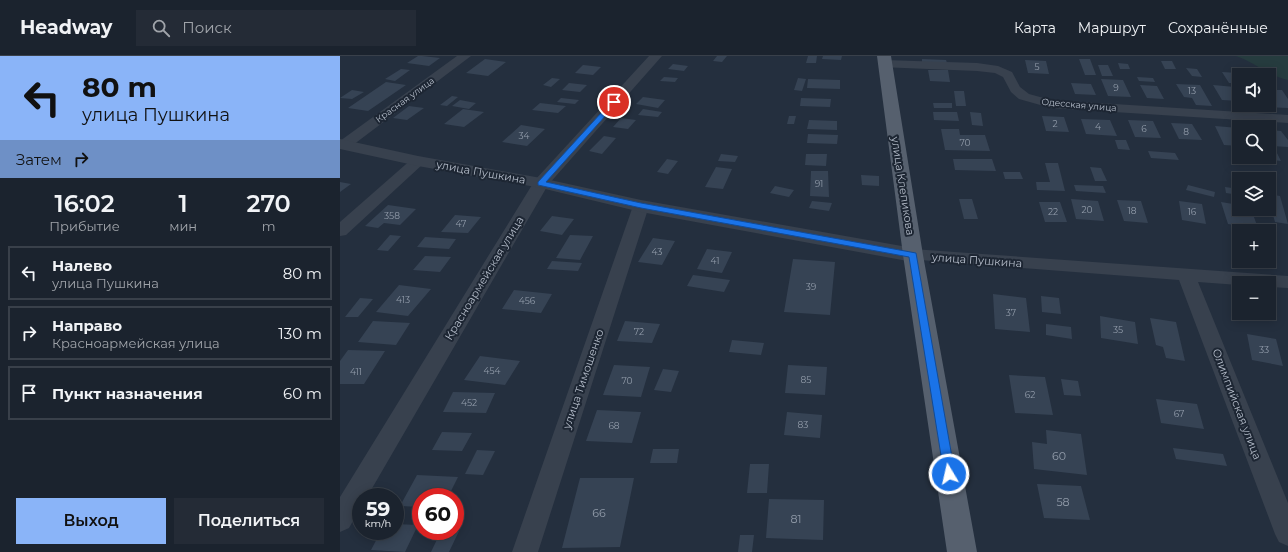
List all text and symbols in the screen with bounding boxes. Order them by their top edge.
search box [136,10,416,46]
text: Headway [20,16,112,39]
icon: search [150,17,172,39]
text: Поиск [182,18,232,37]
text: Карта [1014,19,1056,37]
text: Маршрут [1078,19,1146,37]
text: Сохранённые [1168,19,1268,37]
house number: 5 [1034,61,1040,72]
map controls [1232,68,1276,320]
button: sound [1232,68,1276,112]
text: 80 m [82,70,157,104]
icon: left [16,72,68,124]
street label: Красная улица [373,75,436,125]
house number: 9 [1113,82,1119,93]
pin [597,85,631,119]
house number: 13 [1188,85,1196,96]
icon: arrive [603,91,625,113]
street label: Одесская улица [1041,96,1117,113]
text: улица Пушкина [82,104,230,126]
house number: 2 [1052,118,1058,129]
button: search [1232,120,1276,164]
house number: 4 [1095,121,1101,132]
house number: 6 [1141,123,1147,134]
house number: 8 [1183,126,1189,137]
house number: 34 [518,130,530,141]
street label: улица Клепикова [888,135,918,236]
house number: 70 [959,137,971,148]
icon: right [70,148,92,170]
text: Затем [16,150,62,169]
street label: улица Пушкина [434,157,527,187]
button: layers [1232,172,1276,216]
house number: 91 [815,178,823,189]
text: 16:02 [54,189,115,218]
text: 1 [179,189,188,218]
text: 270 [246,189,291,218]
house number: 20 [1081,204,1093,215]
house number: 18 [1128,205,1137,216]
house number: 22 [1048,206,1058,217]
house number: 16 [1188,206,1197,217]
house number: 358 [384,210,400,221]
street label: Красноармейская улица [441,214,527,342]
text: Прибытие [49,218,120,234]
text: мин [169,218,197,234]
text: m [262,218,275,234]
house number: 47 [456,218,466,229]
button: + [1232,224,1276,268]
house number: 43 [652,246,662,257]
street label: улица Пушкина [930,250,1023,270]
house number: 41 [711,255,719,266]
text: Налево [52,256,112,275]
icon: left [18,262,40,284]
text: 80 m [283,264,322,283]
text: улица Пушкина [52,275,159,291]
button: − [1232,276,1276,320]
house number: 39 [806,281,817,292]
house number: 413 [396,294,410,305]
house number: 456 [519,295,536,306]
house number: 37 [1006,307,1016,318]
text: Направо [52,316,122,335]
icon: right [18,322,40,344]
text: 130 m [278,324,322,343]
house number: 35 [1113,324,1123,335]
house number: 72 [634,326,644,337]
street label: улица Тимошенко [559,327,607,432]
text: Красноармейская улица [52,335,220,351]
house number: 33 [1259,344,1269,355]
street label: Олимпийская улица [1209,347,1265,461]
house number: 454 [484,365,501,376]
house number: 411 [350,366,362,377]
house number: 85 [801,374,811,385]
house number: 70 [621,375,633,386]
icon: arrive [18,382,40,404]
text: Пункт назначения [52,384,203,403]
text: 60 m [283,384,322,403]
house number: 62 [1025,389,1035,400]
house number: 452 [461,397,477,408]
house number: 67 [1174,408,1184,419]
house number: 83 [798,419,808,430]
house number: 68 [608,420,620,431]
house number: 60 [1052,449,1066,463]
position arrow [928,453,970,495]
speed limit sign: 60 [412,488,464,540]
house number: 58 [1056,495,1070,509]
text: 59 [366,497,390,521]
button: Выход [16,498,166,544]
button: Поделиться [174,498,324,544]
house number: 66 [592,506,606,520]
house number: 81 [791,512,802,526]
text: km/h [365,517,391,530]

